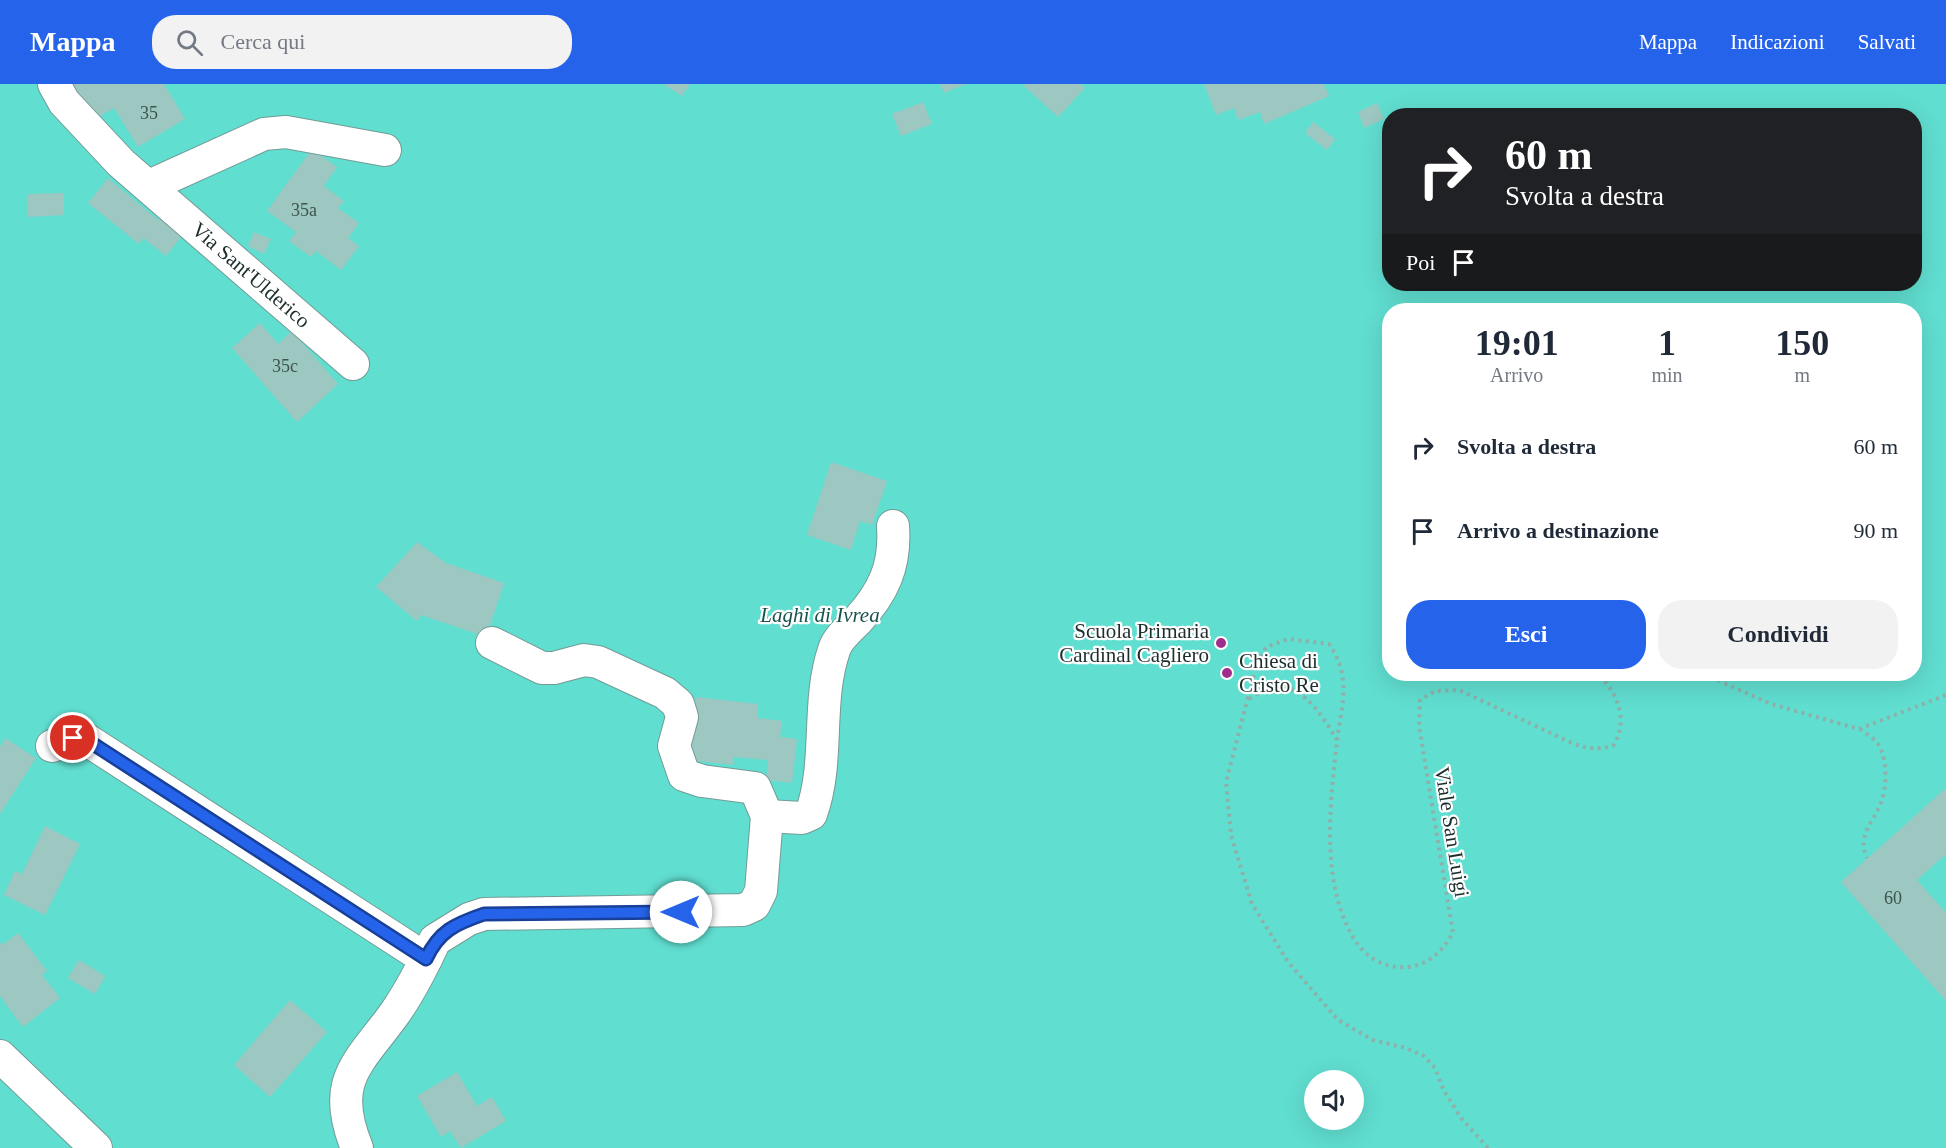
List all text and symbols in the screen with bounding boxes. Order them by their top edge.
search box [152,15,572,69]
text: Mappa [30,26,116,57]
icon: search [173,26,206,59]
text: Cerca qui [221,29,305,54]
text: Mappa [1639,30,1697,54]
text: Indicazioni [1730,30,1825,54]
text: Salvati [1858,30,1916,54]
house number: 35 [140,103,158,123]
icon: right [1406,132,1484,210]
text: 60 m [1505,132,1593,178]
text: Svolta a destra [1505,181,1664,211]
house number: 35a [291,200,317,220]
street label: Via Sant'Ulderico [187,217,315,333]
icon: arrive [1447,246,1480,279]
text: Poi [1406,250,1435,275]
text: 19:01 [1475,323,1559,363]
text: 1 [1658,323,1676,363]
text: 150 [1775,323,1829,363]
house number: 35c [272,356,298,376]
text: Arrivo [1490,364,1543,386]
text: min [1651,364,1683,386]
text: m [1795,364,1810,386]
icon: right [1406,431,1439,464]
text: Svolta a destra [1457,434,1596,459]
text: 60 m [1853,434,1898,459]
icon: arrive [1406,515,1439,548]
text: Arrivo a destinazione [1457,518,1659,543]
text: 90 m [1853,518,1898,543]
button: Esci [1406,600,1646,669]
button: Condividi [1658,600,1898,669]
park label: Laghi di Ivrea [759,603,880,627]
place label: Scuola Primaria Cardinal Cagliero [1059,619,1210,667]
marker: Scuola Primaria Cardinal Cagliero [1214,636,1228,650]
place label: Chiesa di Cristo Re [1239,649,1319,697]
marker: Chiesa di Cristo Re [1220,666,1234,680]
pin [47,712,98,763]
icon: arrive [56,721,89,754]
street label: Viale San Luigi [1430,765,1474,899]
position arrow [649,880,713,944]
house number: 60 [1884,888,1902,908]
map controls [1304,1070,1364,1130]
button: sound [1304,1070,1364,1130]

